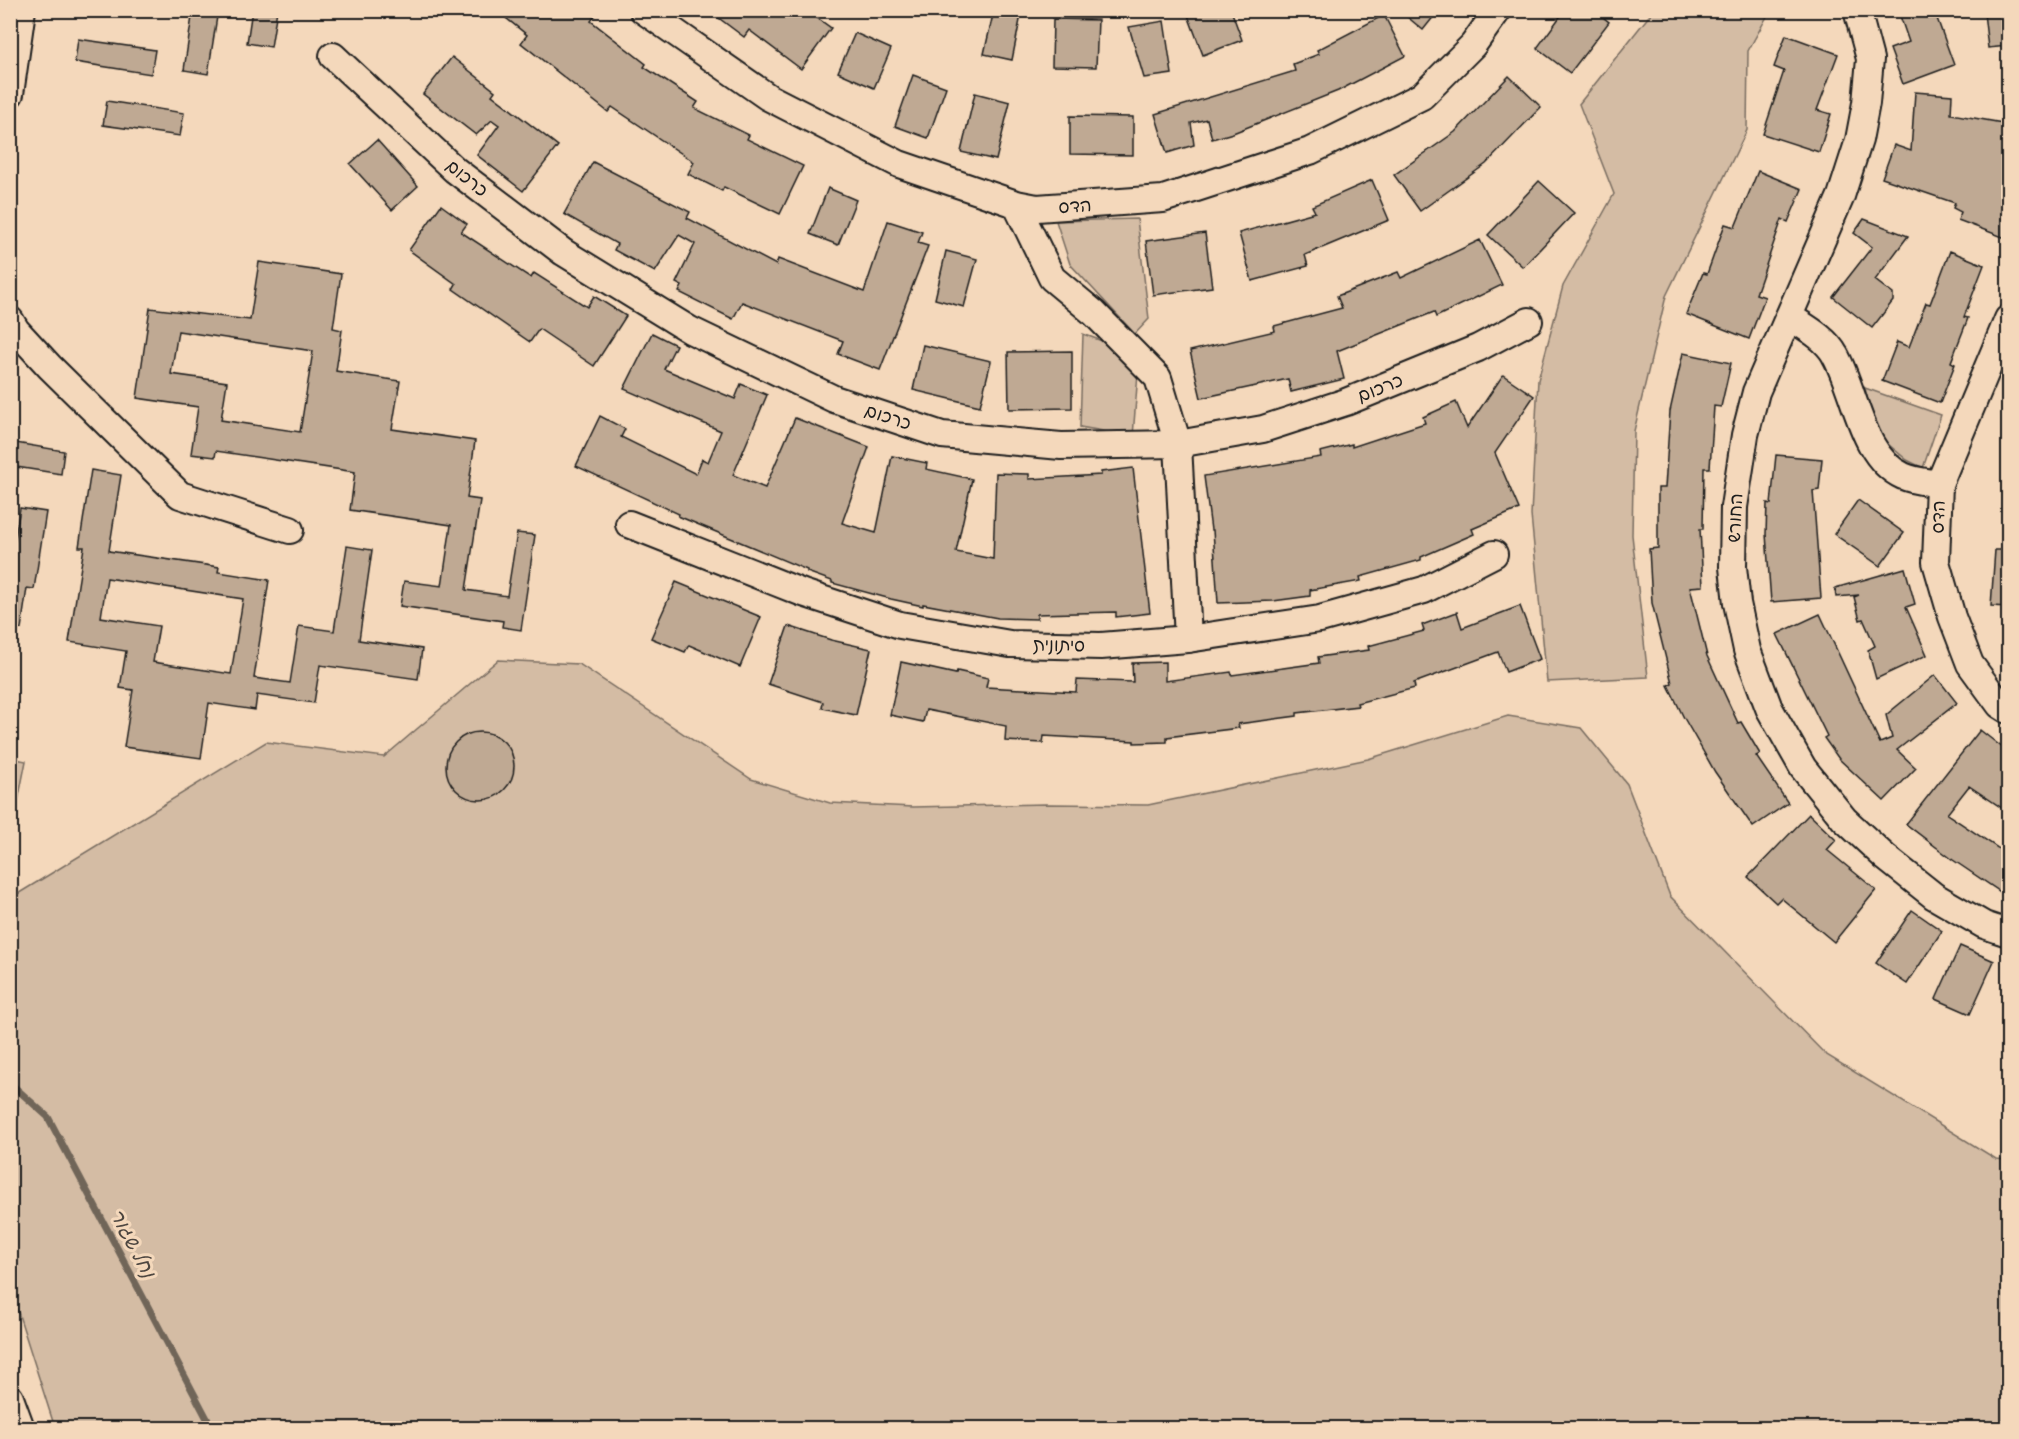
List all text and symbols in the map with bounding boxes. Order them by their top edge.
street label: כרכום [438,151,496,205]
street label: הדס [1057,189,1093,223]
street label: כרכום [1352,364,1408,412]
street label: כרכום [860,394,916,440]
street label: החורש [1718,492,1752,544]
street label: הדס [1921,500,1955,534]
street label: סיתונית [1033,629,1085,661]
water label: נחל שגור [100,1202,166,1285]

